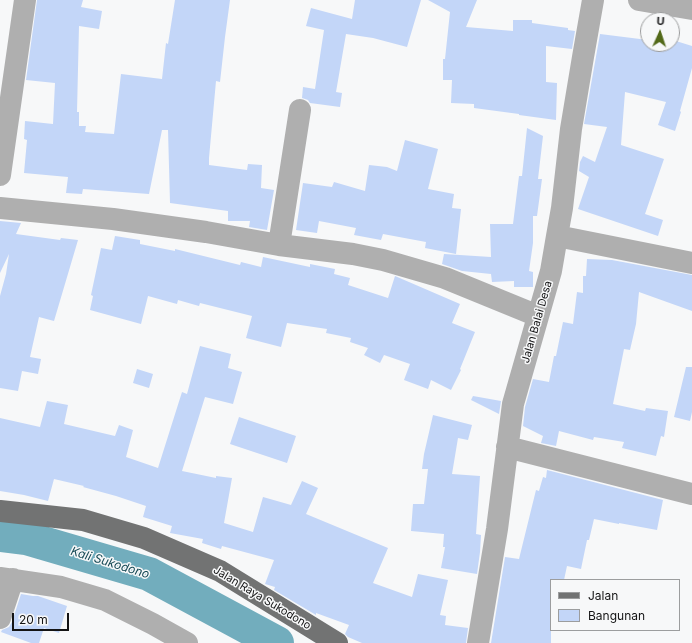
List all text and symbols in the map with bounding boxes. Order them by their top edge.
north arrow [640,12,680,52]
text: U [656,14,665,28]
street label: Jalan Balai Desa [519,279,555,365]
water label: Kali Sukodono [69,544,151,582]
street label: Jalan Raya Sukodono [211,564,313,632]
legend [550,579,680,631]
text: Jalan [588,588,618,603]
scale bar [14,605,71,631]
text: Bangunan [588,608,645,623]
text: 20 m [19,612,48,627]

